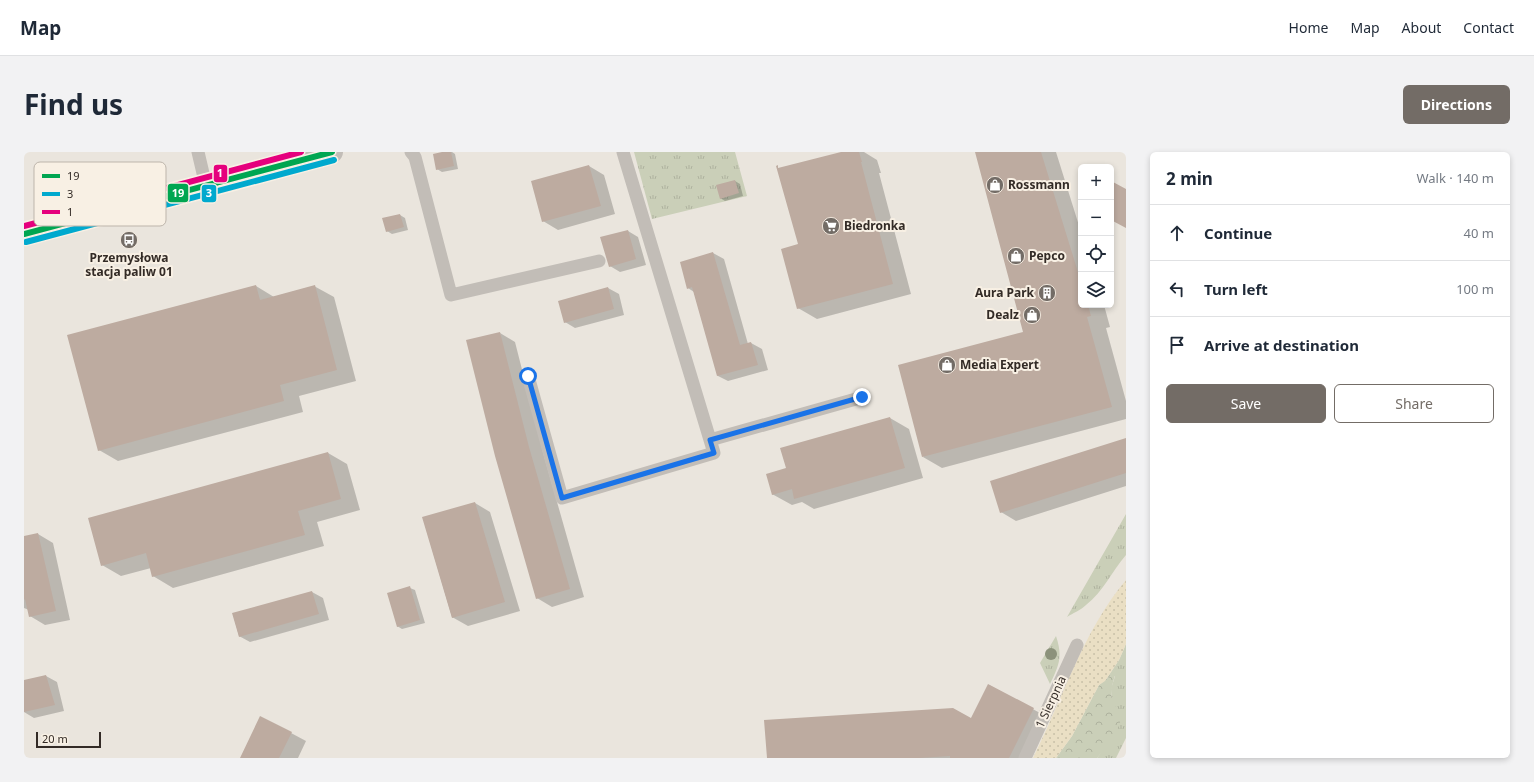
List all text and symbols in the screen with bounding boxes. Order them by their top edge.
text: Map [20,15,61,41]
text: Home [1289,18,1328,37]
text: Map [1350,18,1380,37]
text: About [1402,18,1441,37]
text: Contact [1463,18,1514,37]
text: Find us [24,85,123,123]
button: Directions [1403,85,1510,124]
legend [34,162,166,226]
line badge: 1 [213,164,228,183]
map controls [1078,164,1114,308]
button: + [1078,164,1114,200]
text: 1 [217,165,223,180]
text: 2 min [1166,167,1213,190]
text: 19 [67,168,80,183]
text: Walk · 140 m [1416,169,1494,187]
shop icon: Rossmann [985,175,1005,195]
place label: Rossmann [1008,176,1070,193]
line badge: 19 [167,183,189,203]
line badge: 3 [201,184,217,203]
text: 19 [172,185,184,200]
text: 3 [206,185,212,200]
text: 3 [67,186,73,201]
button: − [1078,200,1114,236]
text: 1 [67,204,73,219]
supermarket icon: Biedronka [821,216,841,236]
place label: Biedronka [844,217,905,234]
icon: ahead [1166,222,1188,244]
text: Continue [1204,223,1272,243]
text: 40 m [1464,224,1494,242]
bus stop icon: Przemysłowa stacja paliw 01 [119,230,139,250]
button: locate [1078,236,1114,272]
shop icon: Pepco [1006,246,1026,266]
place label: Pepco [1029,247,1065,264]
place label: Przemysłowa stacja paliw 01 [85,249,173,280]
button: layers [1078,272,1114,308]
icon: left [1166,278,1188,300]
text: Turn left [1204,279,1268,299]
text: 100 m [1456,280,1494,298]
building icon: Aura Park [1037,283,1057,303]
place label: Aura Park [975,284,1035,301]
shop icon: Dealz [1022,305,1042,325]
place label: Dealz [986,306,1019,323]
icon: arrive [1166,334,1188,356]
text: Arrive at destination [1204,335,1359,355]
shop icon: Media Expert [937,355,957,375]
place label: Media Expert [960,356,1039,373]
route start [519,367,537,385]
button: Save [1166,384,1326,423]
button: Share [1334,384,1494,423]
route end [853,388,871,406]
street label: 1 Sierpnia [1031,673,1070,731]
scale bar [36,730,101,749]
text: 20 m [42,731,68,746]

